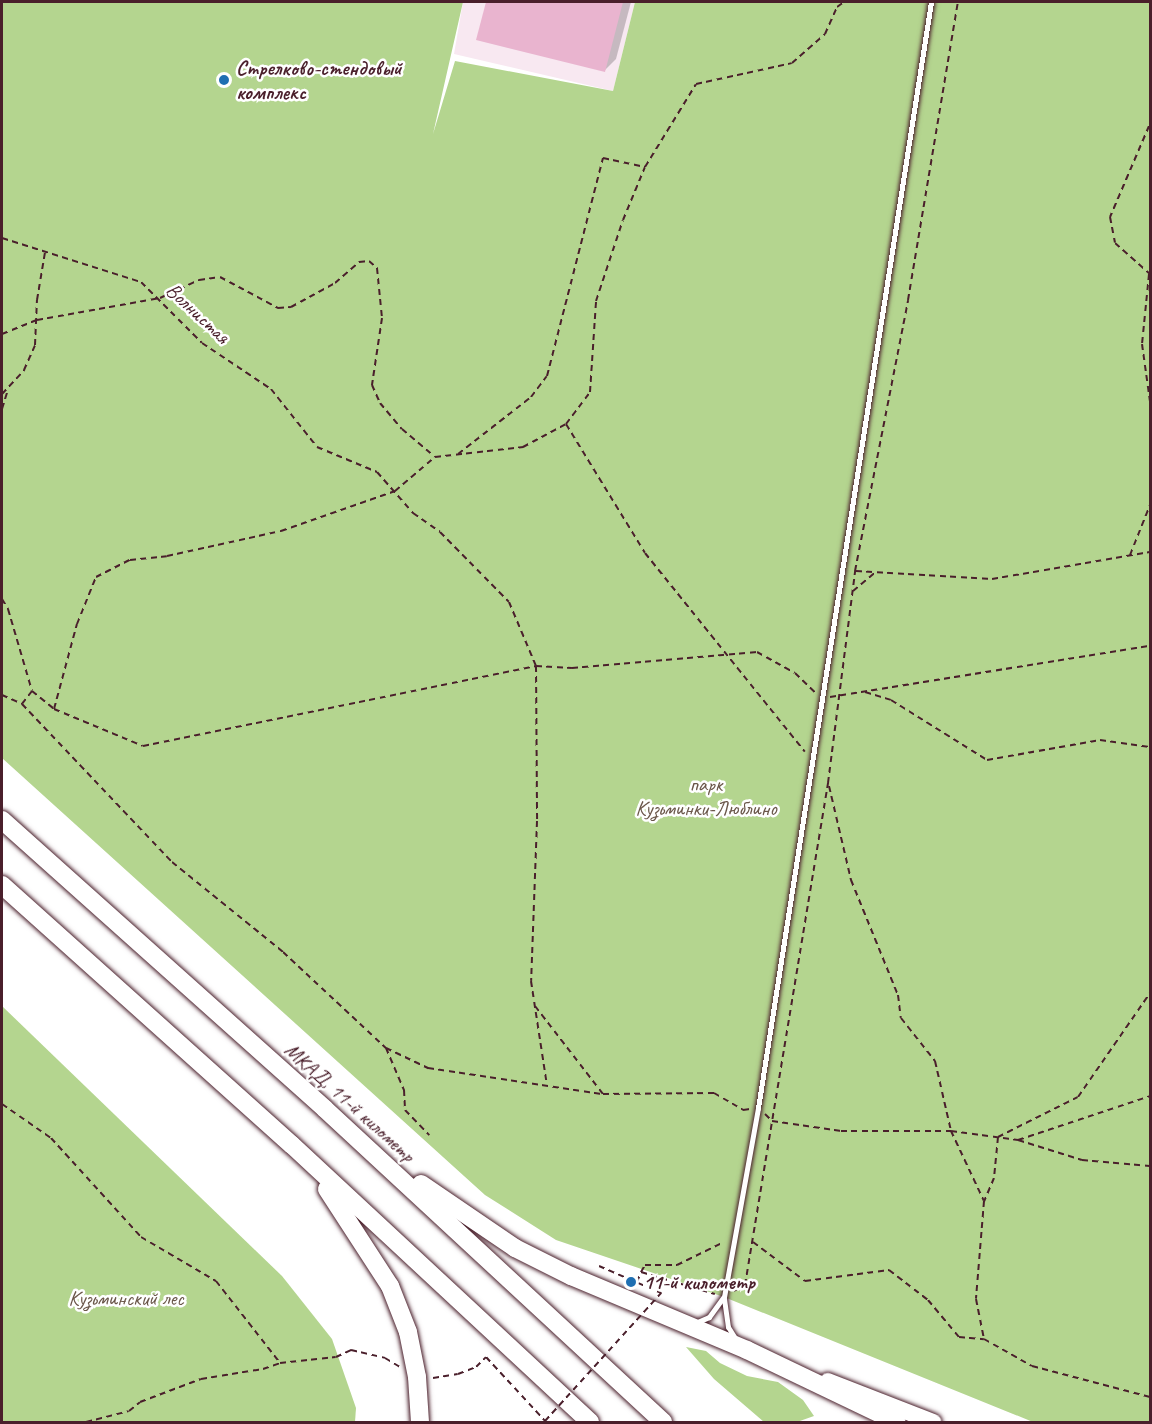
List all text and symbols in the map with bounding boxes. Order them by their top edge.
place label: Стрелково-стендовый комплекс [236,55,402,105]
marker: Стрелково-стендовый комплекс [217,73,231,87]
street label: Волнистая [161,277,235,349]
park label: парк Кузьминки-Люблино [635,771,777,821]
street label: МКАД, 11-й километр [280,1037,420,1167]
place label: 11-й километр [643,1269,755,1295]
marker: 11-й километр [624,1275,638,1289]
park label: Кузьминский лес [68,1285,184,1311]

